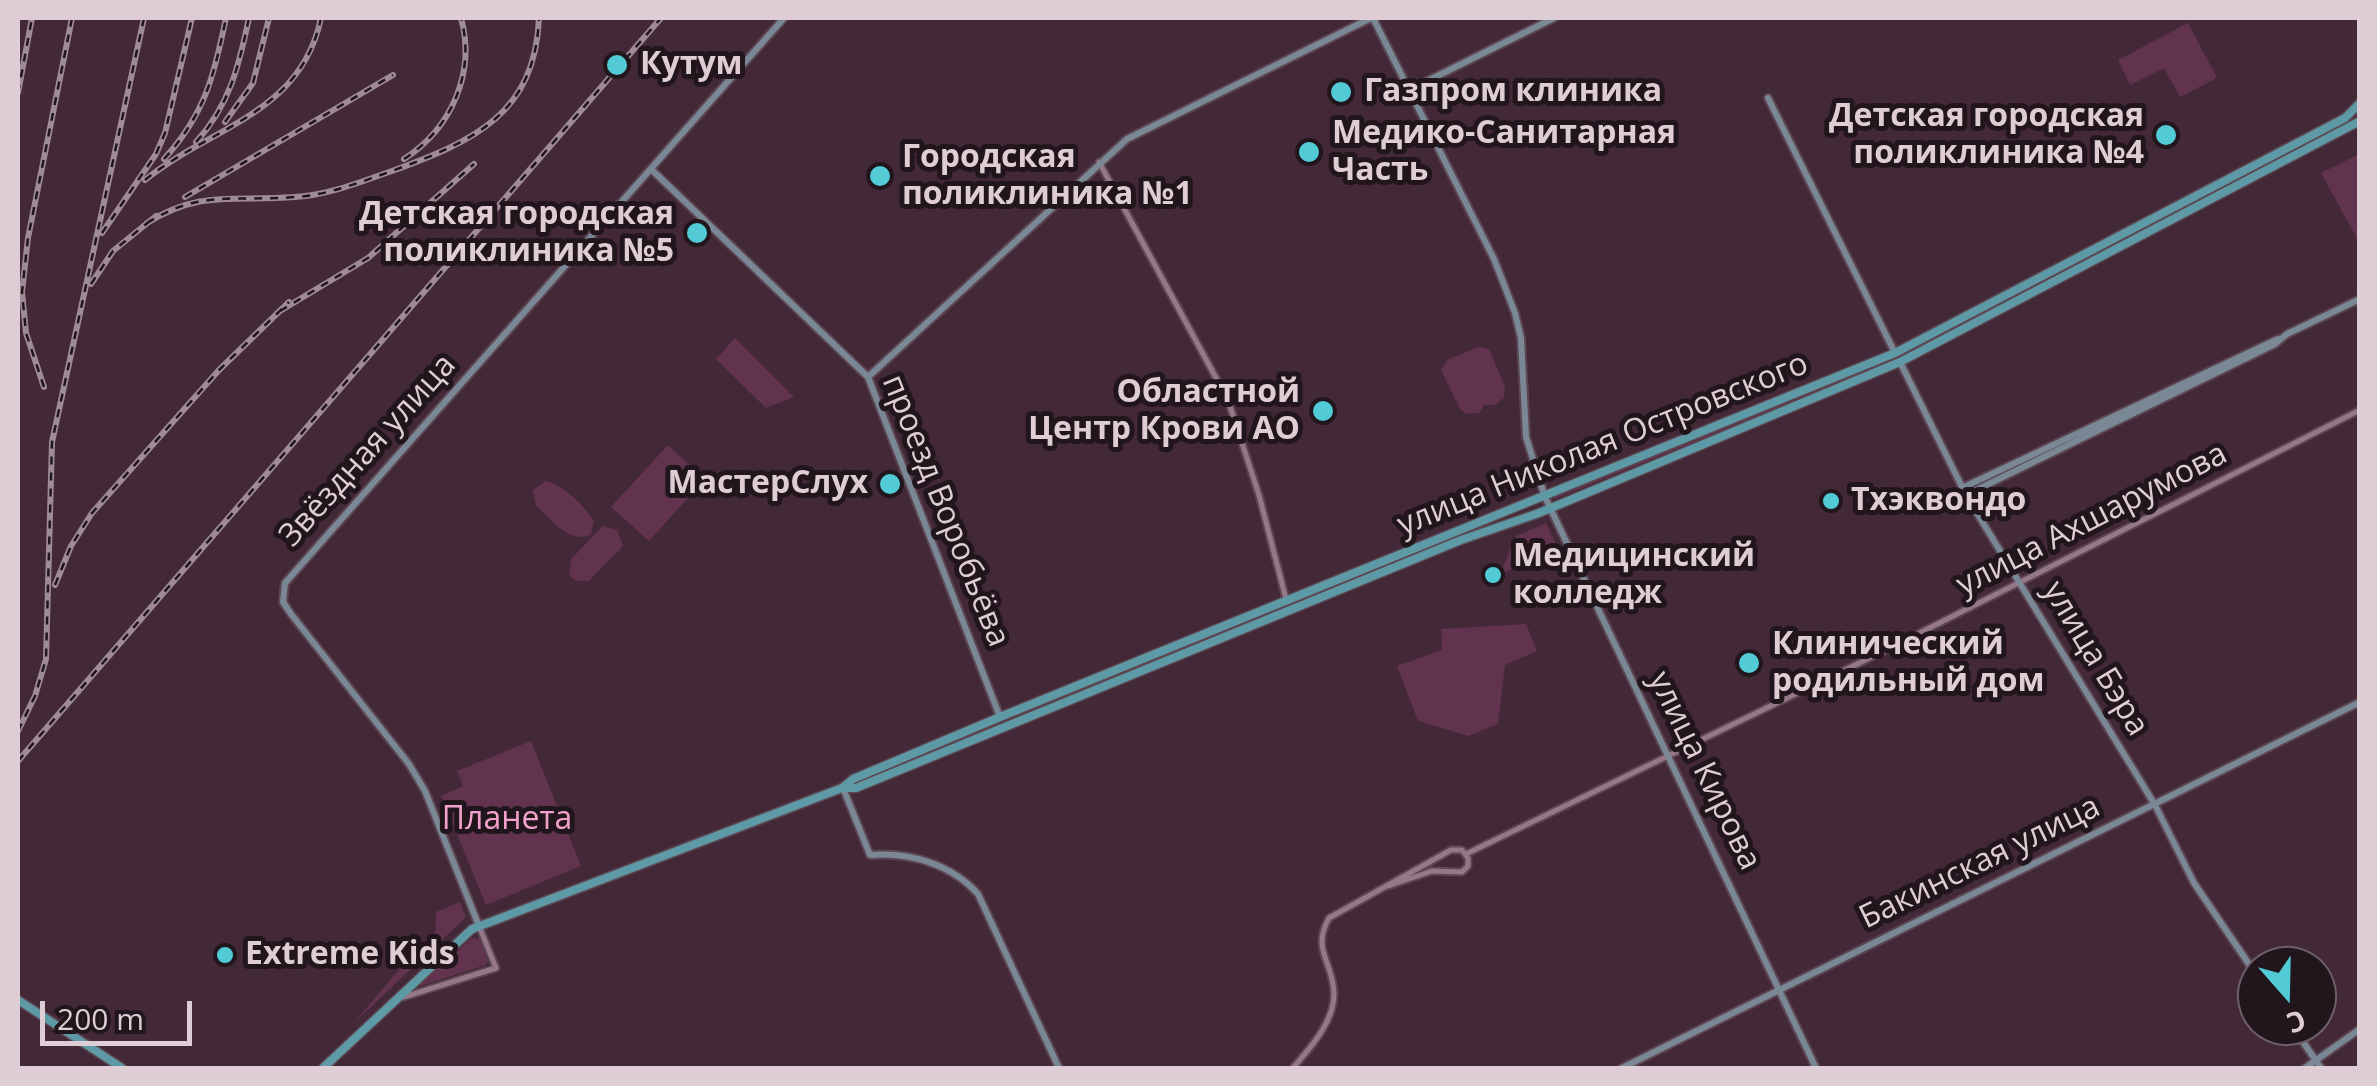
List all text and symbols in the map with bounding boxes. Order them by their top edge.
place label: Кутум [640,46,743,84]
marker: Кутум [604,52,630,78]
place label: Газпром клиника [1364,73,1662,111]
marker: Газпром клиника [1328,79,1354,105]
place label: Детская городская поликлиника №4 [1829,98,2144,173]
place label: Медико-Санитарная Часть [1332,115,1676,190]
marker: Детская городская поликлиника №4 [2153,122,2179,148]
place label: Городская поликлиника №1 [902,139,1193,214]
marker: Медико-Санитарная Часть [1296,139,1322,165]
marker: Городская поликлиника №1 [867,163,893,189]
place label: Детская городская поликлиника №5 [359,196,674,271]
marker: Детская городская поликлиника №5 [684,220,710,246]
street label: улица Николая Островского [1392,345,1814,545]
street label: Звёздная улица [272,347,464,555]
street label: проезд Воробьёва [873,370,1017,652]
place label: Областной Центр Крови АО [1028,374,1300,449]
marker: Областной Центр Крови АО [1310,398,1336,424]
street label: улица Ахшарумова [1950,435,2234,605]
place label: МастерСлух [667,465,868,503]
marker: МастерСлух [877,471,903,497]
place label: Тхэквондо [1851,482,2026,520]
marker: Тхэквондо [1820,490,1842,512]
place label: Медицинский колледж [1513,538,1755,613]
marker: Медицинский колледж [1482,564,1504,586]
street label: улица Бэра [2034,575,2156,743]
place label: Клинический родильный дом [1772,626,2044,701]
marker: Клинический родильный дом [1736,650,1762,676]
street label: улица Кирова [1639,666,1769,876]
street label: Бакинская улица [1854,788,2106,938]
park label: Планета [442,801,572,839]
place label: Extreme Kids [245,936,455,974]
marker: Extreme Kids [214,944,236,966]
north arrow [2237,946,2337,1046]
scale bar [45,981,198,1043]
text: 200 m [57,998,144,1039]
text: С [2282,1001,2311,1043]

